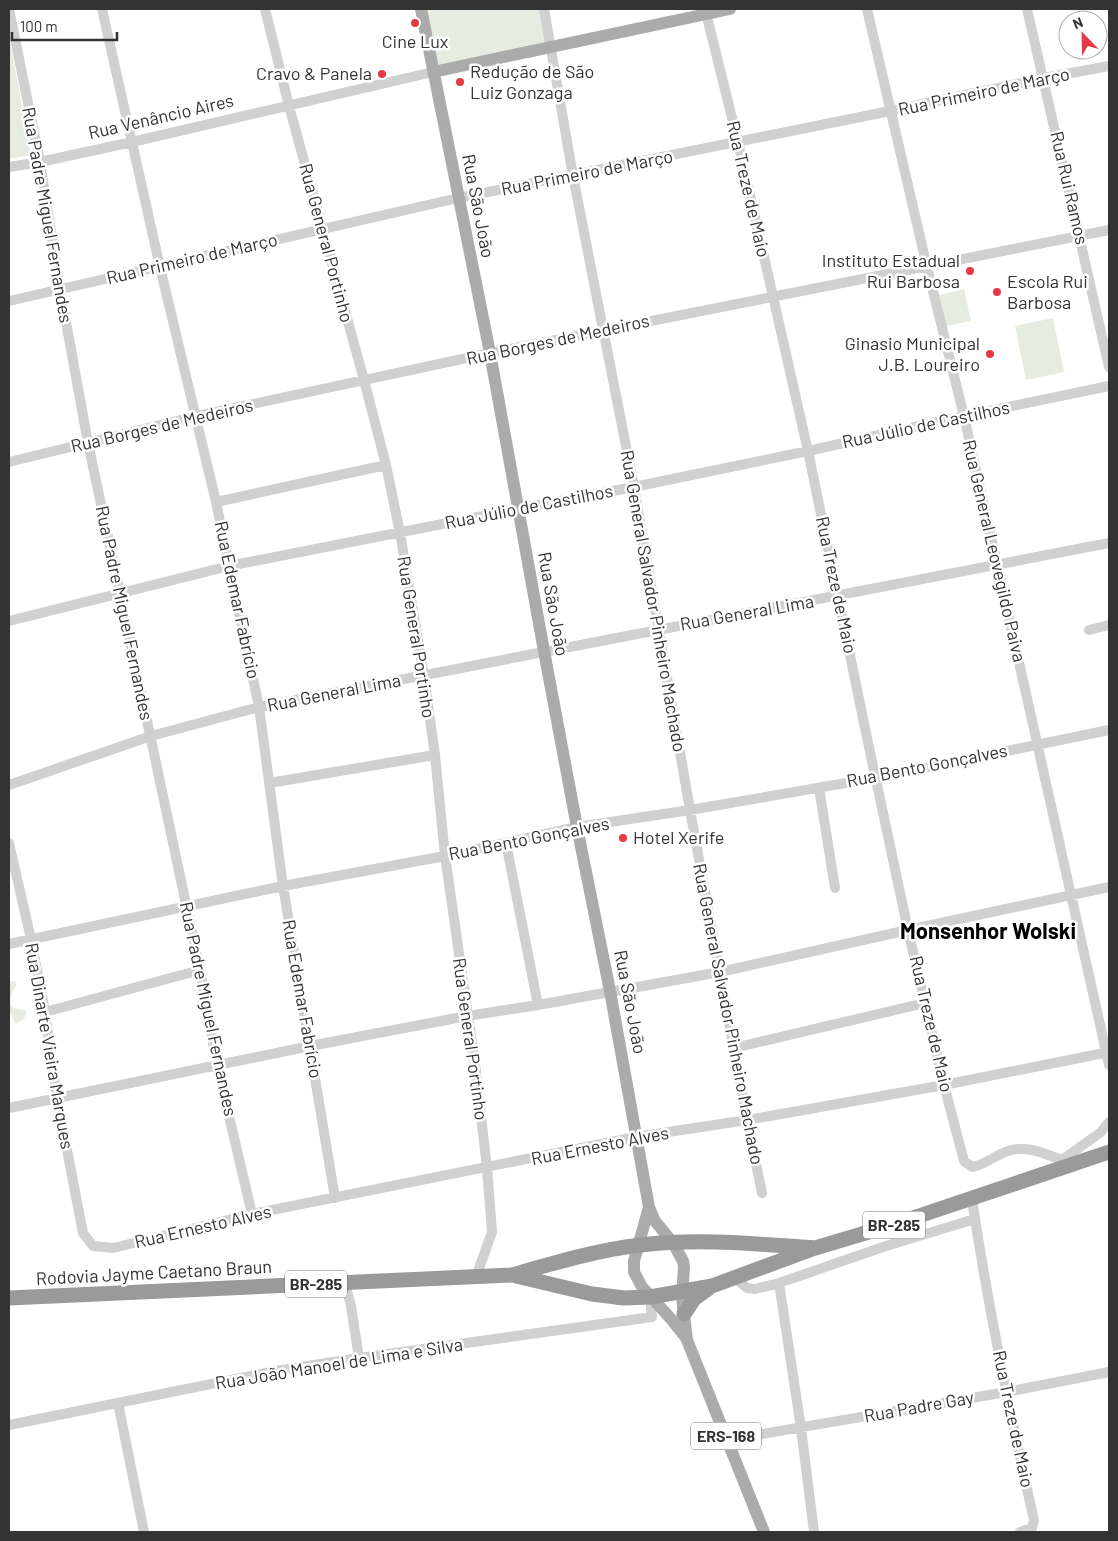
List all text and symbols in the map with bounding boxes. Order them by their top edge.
scale bar [12,10,118,42]
north arrow [1058,10,1108,60]
text: N [1070,13,1085,32]
text: 100 m [20,17,58,35]
marker: Cine Lux [409,17,421,29]
place label: Cine Lux [382,30,449,52]
place label: Redução de São Luiz Gonzaga [470,60,594,103]
place label: Cravo & Panela [256,62,372,84]
street label: Rua Primeiro de Março [896,62,1072,120]
marker: Cravo & Panela [376,68,388,80]
marker: Redução de São Luiz Gonzaga [454,76,466,88]
street label: Rua Venâncio Aires [86,89,236,143]
street label: Rua Padre Miguel Fernandes [18,105,78,325]
street label: Rua Treze de Maio [723,118,775,259]
street label: Rua Rui Ramos [1046,129,1094,247]
street label: Rua Primeiro de Março [499,145,675,199]
street label: Rua São João [458,152,500,260]
street label: Rua General Portinho [295,161,359,325]
street label: Rua Primeiro de Março [104,228,279,288]
place label: Instituto Estadual Rui Barbosa [822,249,960,292]
marker: Instituto Estadual Rui Barbosa [964,265,976,277]
place label: Escola Rui Barbosa [1007,270,1088,313]
marker: Escola Rui Barbosa [991,286,1003,298]
street label: Rua Borges de Medeiros [464,309,651,369]
place label: Ginasio Municipal J.B. Loureiro [845,332,980,375]
marker: Ginasio Municipal J.B. Loureiro [984,348,996,360]
street label: Rua Borges de Medeiros [68,393,255,457]
street label: Rua Júlio de Castilhos [840,396,1012,453]
street label: Rua General Leovegildo Paiva [959,438,1031,664]
street label: Rua General Salvador Pinheiro Machado [617,448,691,754]
street label: Rua Júlio de Castilhos [443,479,615,533]
street label: Rua Padre Miguel Fernandes [91,503,158,722]
street label: Rua Treze de Maio [812,514,862,655]
street label: Rua Edemar Fabrício [211,519,265,681]
street label: Rua São João [534,550,574,658]
street label: Rua General Portinho [393,554,441,719]
street label: Rua General Lima [678,589,816,635]
street label: Rua General Lima [265,668,402,716]
street label: Rua Bento Gonçalves [845,739,1009,791]
street label: Rua Bento Gonçalves [447,812,611,864]
place label: Hotel Xerife [633,826,724,848]
marker: Hotel Xerife [617,832,629,844]
street label: Rua General Salvador Pinheiro Machado [689,861,769,1166]
street label: Rua Padre Miguel Fernandes [175,899,242,1118]
district label: Monsenhor Wolski [900,917,1076,943]
street label: Rua Edemar Fabrício [278,918,328,1080]
street label: Rua Dinarte Vieira Marques [21,941,79,1151]
street label: Rua São João [610,948,652,1056]
street label: Rua Treze de Maio [906,953,958,1094]
street label: Rua General Portinho [449,956,493,1122]
street label: Rua Ernesto Alves [529,1121,670,1169]
street label: Rua Ernesto Alves [132,1200,273,1252]
road number: BR-285 [863,1212,925,1238]
street label: Rodovia Jayme Caetano Braun [35,1255,273,1289]
road number: BR-285 [285,1270,347,1298]
street label: Rua João Manoel de Lima e Silva [213,1333,464,1393]
street label: Rua Treze de Maio [989,1348,1039,1489]
street label: Rua Padre Gay [862,1386,975,1426]
road number: ERS-168 [691,1422,761,1450]

